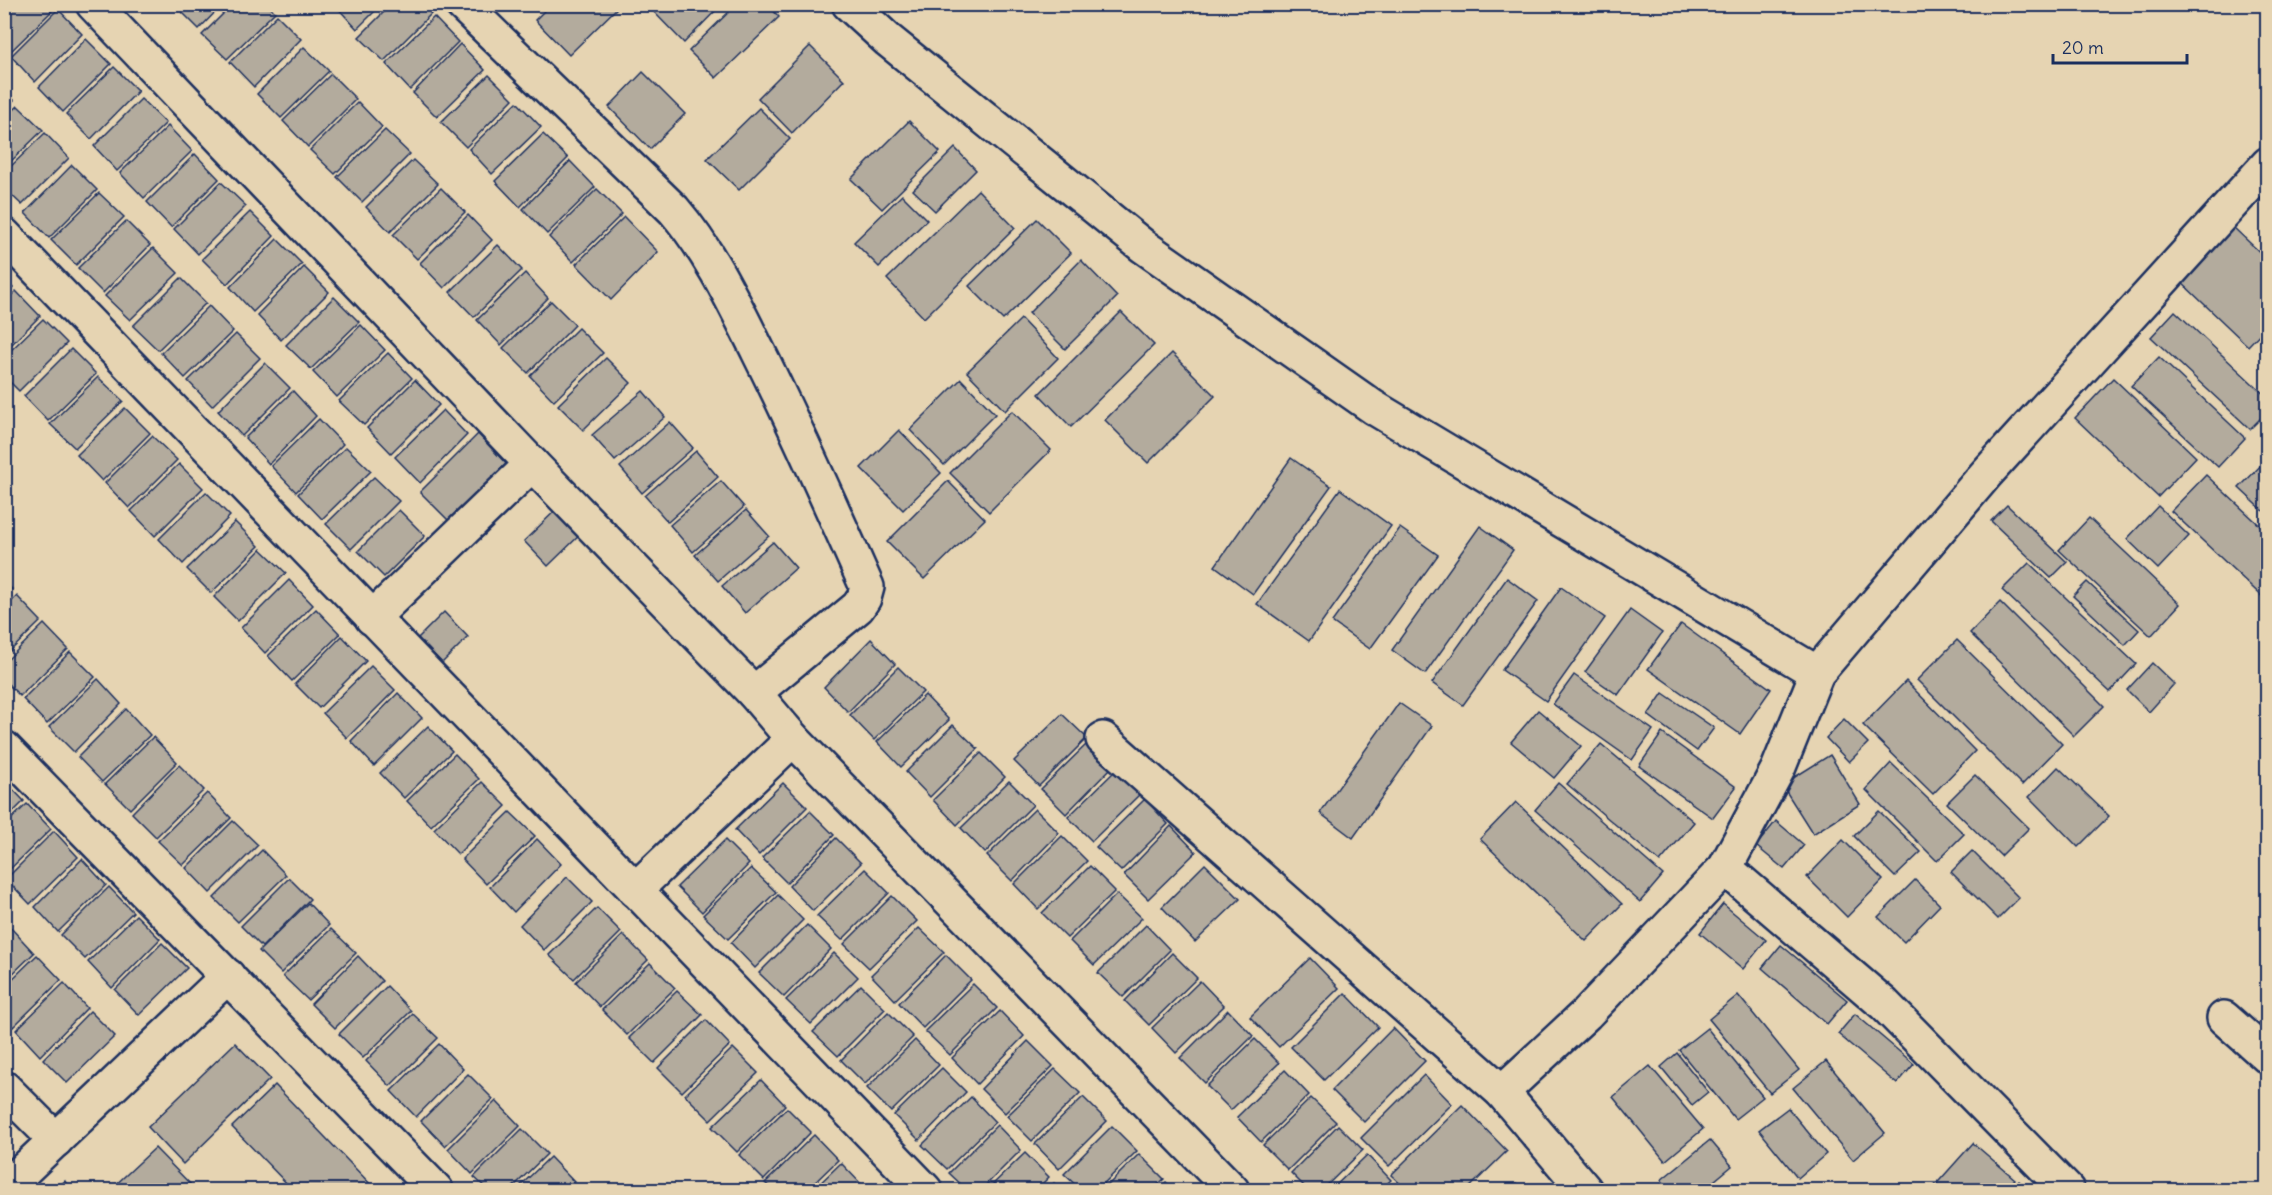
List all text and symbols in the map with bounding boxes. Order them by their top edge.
scale bar [2053,27,2186,65]
text: 20 m [2062,36,2104,59]

